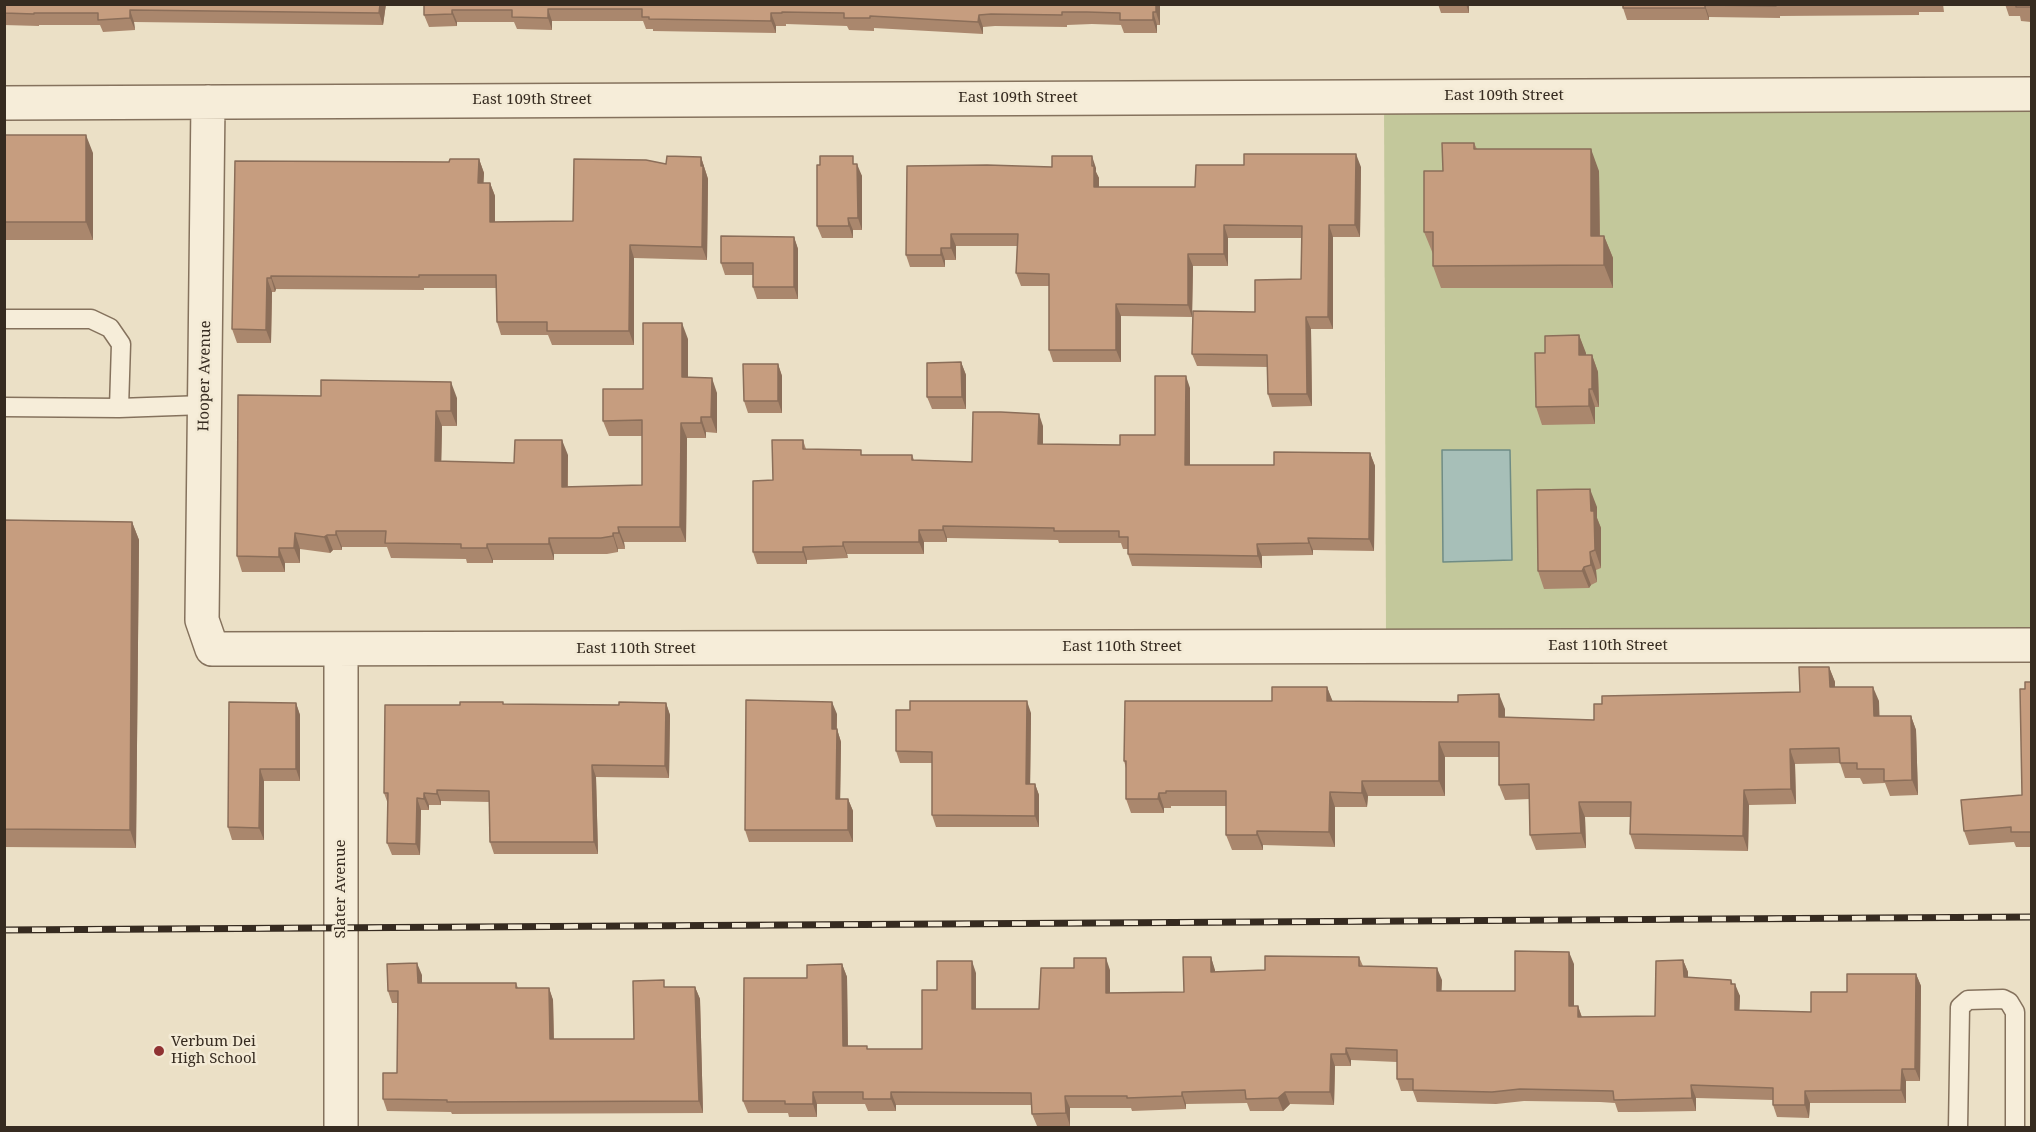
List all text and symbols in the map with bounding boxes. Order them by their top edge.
street label: East 109th Street [1444,87,1564,105]
street label: East 109th Street [958,89,1078,107]
street label: East 109th Street [472,91,592,109]
street label: Hooper Avenue [195,320,215,432]
street label: East 110th Street [1548,637,1668,655]
street label: East 110th Street [1062,638,1182,656]
street label: East 110th Street [576,640,696,658]
street label: Slater Avenue [332,839,350,939]
place label: Verbum Dei High School [171,1033,256,1068]
marker: Verbum Dei High School [152,1044,166,1058]

